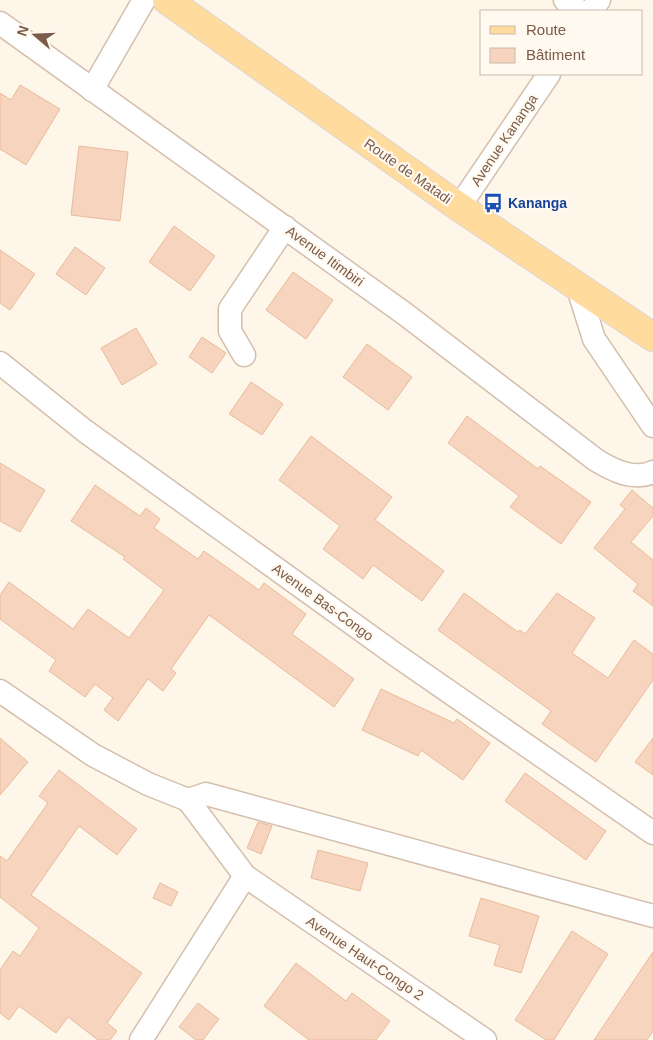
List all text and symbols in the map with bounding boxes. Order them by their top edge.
north arrow [10,10,60,60]
legend [480,10,643,75]
text: Route [526,21,566,38]
text: N [13,23,32,38]
text: Bâtiment [526,46,586,63]
street label: Avenue Kananga [467,91,541,189]
street label: Route de Matadi [361,135,455,207]
bus stop icon: Kananga [482,192,504,214]
place label: Kananga [508,195,567,211]
street label: Avenue Itimbiri [283,222,367,290]
street label: Avenue Bas-Congo [269,560,377,644]
street label: Avenue Haut-Congo 2 [303,913,427,1003]

